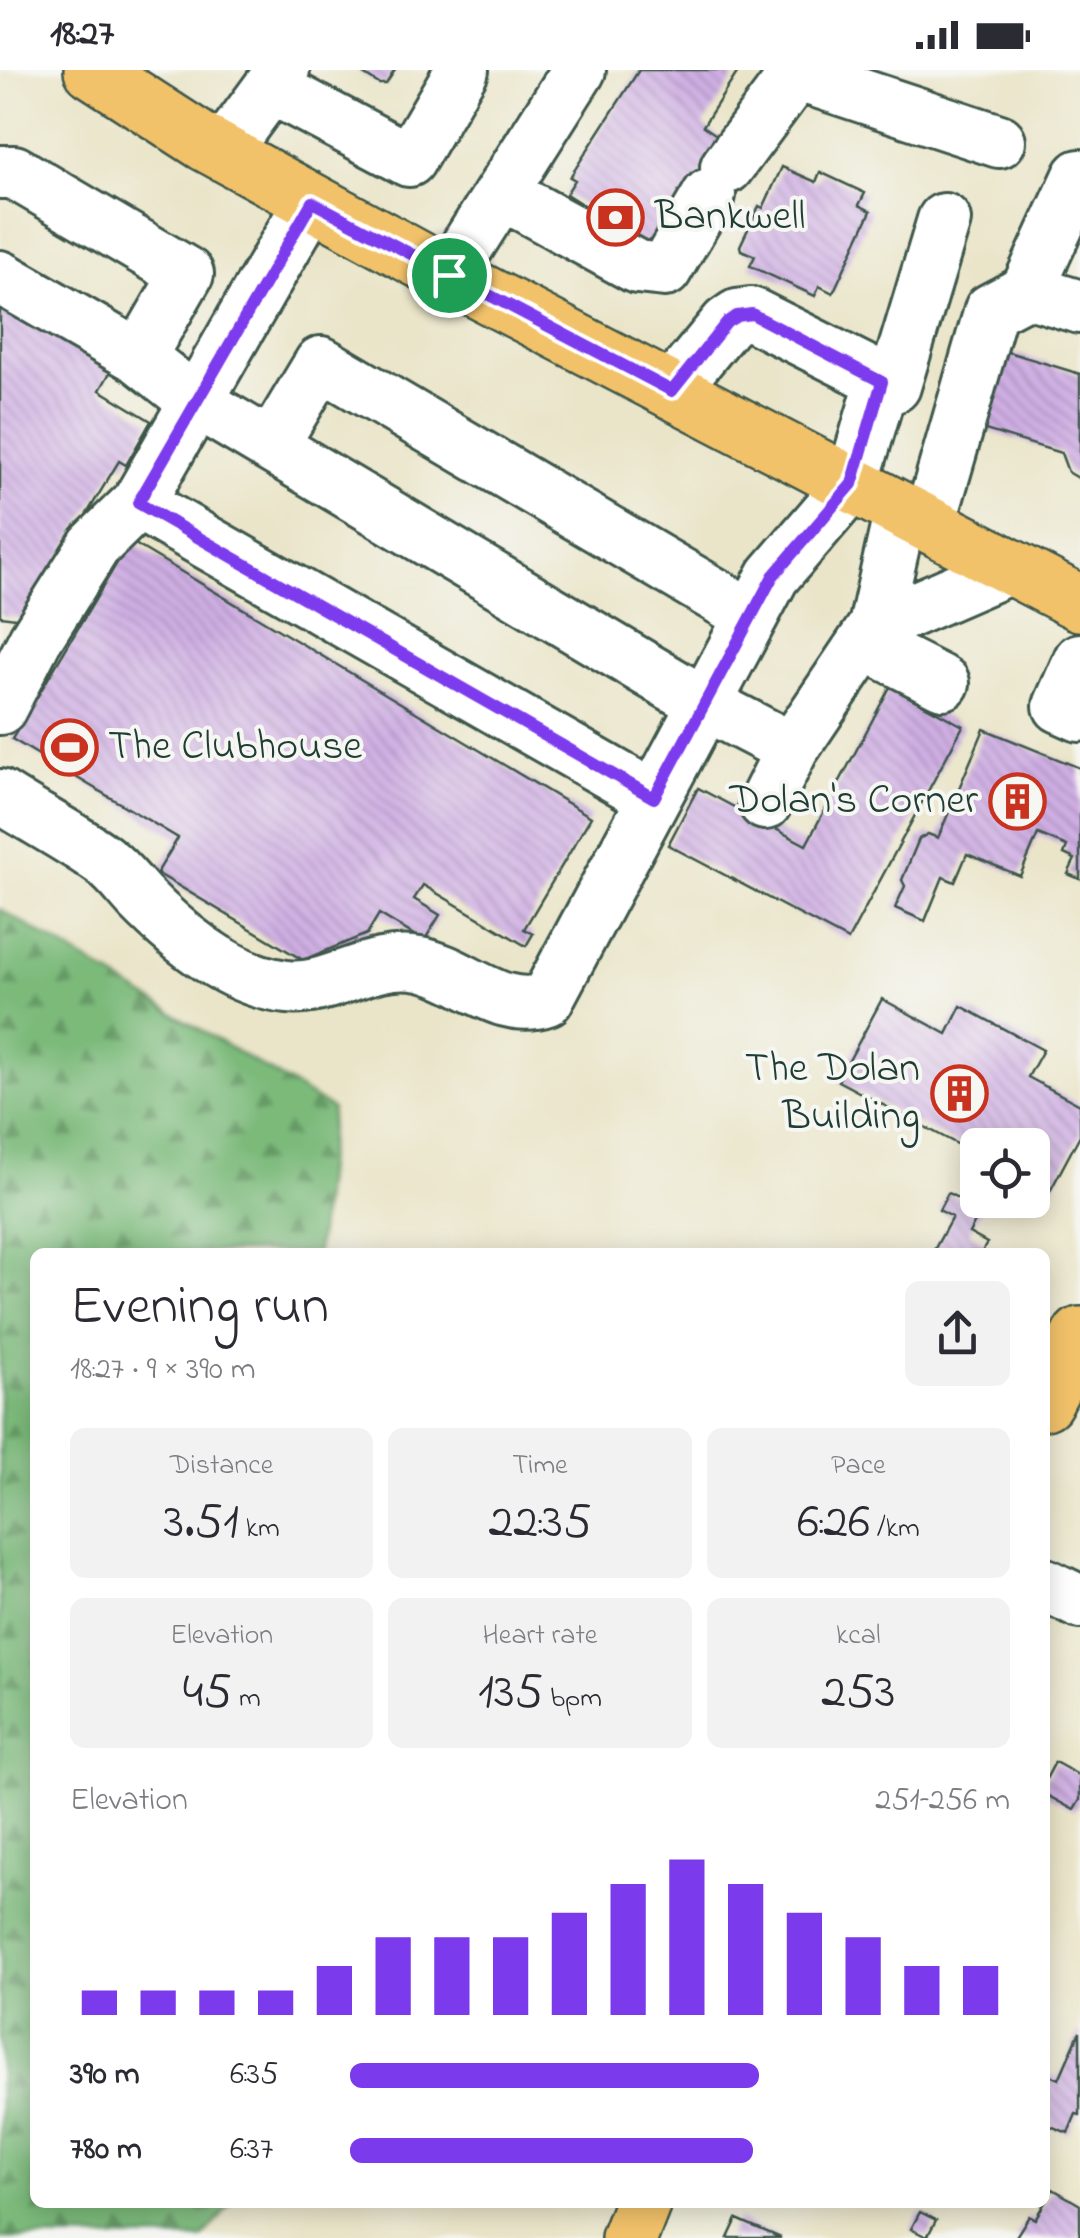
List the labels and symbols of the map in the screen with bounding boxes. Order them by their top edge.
bank icon: Bankwell [586,187,646,247]
place label: Bankwell [654,187,806,248]
pin [407,233,492,318]
sports icon: The Clubhouse [39,717,99,777]
place label: The Clubhouse [108,717,362,778]
place label: Dolan's Corner [728,771,979,832]
building icon: Dolan's Corner [987,771,1047,831]
place label: The Dolan Building [745,1039,920,1148]
building icon: The Dolan Building [929,1063,989,1123]

